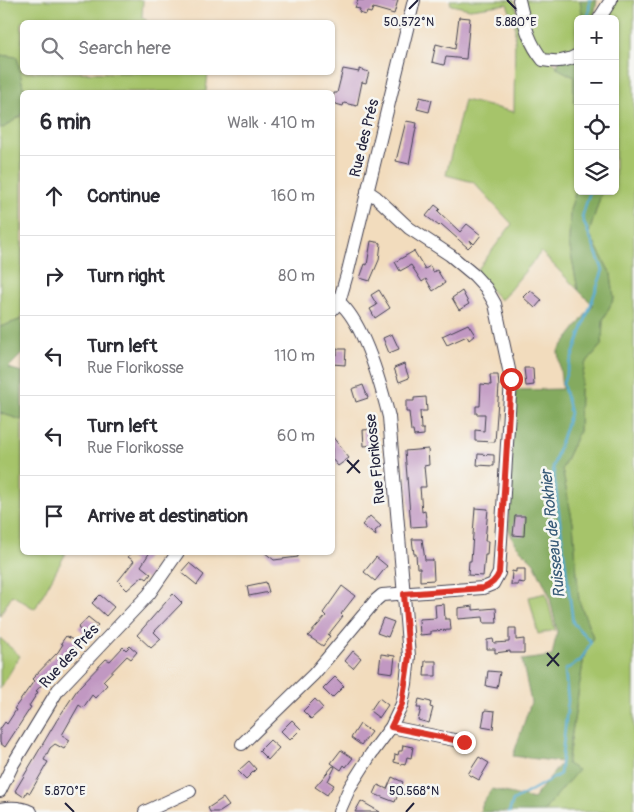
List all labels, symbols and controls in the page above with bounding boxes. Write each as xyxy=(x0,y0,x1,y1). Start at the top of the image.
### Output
text: 50.572°N xyxy=(384,15,434,30)
text: 5.880°E xyxy=(496,15,536,30)
map controls xyxy=(574,15,619,195)
button: + xyxy=(574,15,619,60)
search box xyxy=(20,20,335,75)
icon: search xyxy=(38,34,66,62)
text: Search here xyxy=(78,36,171,60)
button: − xyxy=(574,60,619,105)
street label: Rue des Prés xyxy=(346,97,383,179)
button: locate xyxy=(574,105,619,150)
text: 6 min xyxy=(40,109,91,136)
text: Walk · 410 m xyxy=(227,113,315,133)
button: layers xyxy=(574,150,619,195)
icon: ahead xyxy=(40,182,68,210)
text: Continue xyxy=(87,184,160,208)
text: 160 m xyxy=(271,186,315,206)
icon: right xyxy=(40,262,68,290)
text: Turn right xyxy=(87,264,165,288)
text: 80 m xyxy=(278,266,315,286)
text: Turn left xyxy=(87,334,157,358)
icon: left xyxy=(40,342,68,370)
text: 110 m xyxy=(274,346,315,366)
text: Rue Florikosse xyxy=(87,358,184,378)
route start xyxy=(500,368,523,391)
street label: Rue Florikosse xyxy=(361,412,390,505)
text: Turn left xyxy=(87,414,157,438)
icon: left xyxy=(40,422,68,450)
text: 60 m xyxy=(277,426,315,446)
text: Rue Florikosse xyxy=(87,438,184,458)
water label: Ruisseau de Rokhier xyxy=(536,466,570,599)
icon: arrive xyxy=(40,502,68,530)
text: Arrive at destination xyxy=(87,504,248,528)
street label: Rue des Prés xyxy=(36,620,103,692)
route end xyxy=(453,731,476,754)
text: 5.870°E xyxy=(44,784,86,799)
text: 50.568°N xyxy=(389,784,439,799)

